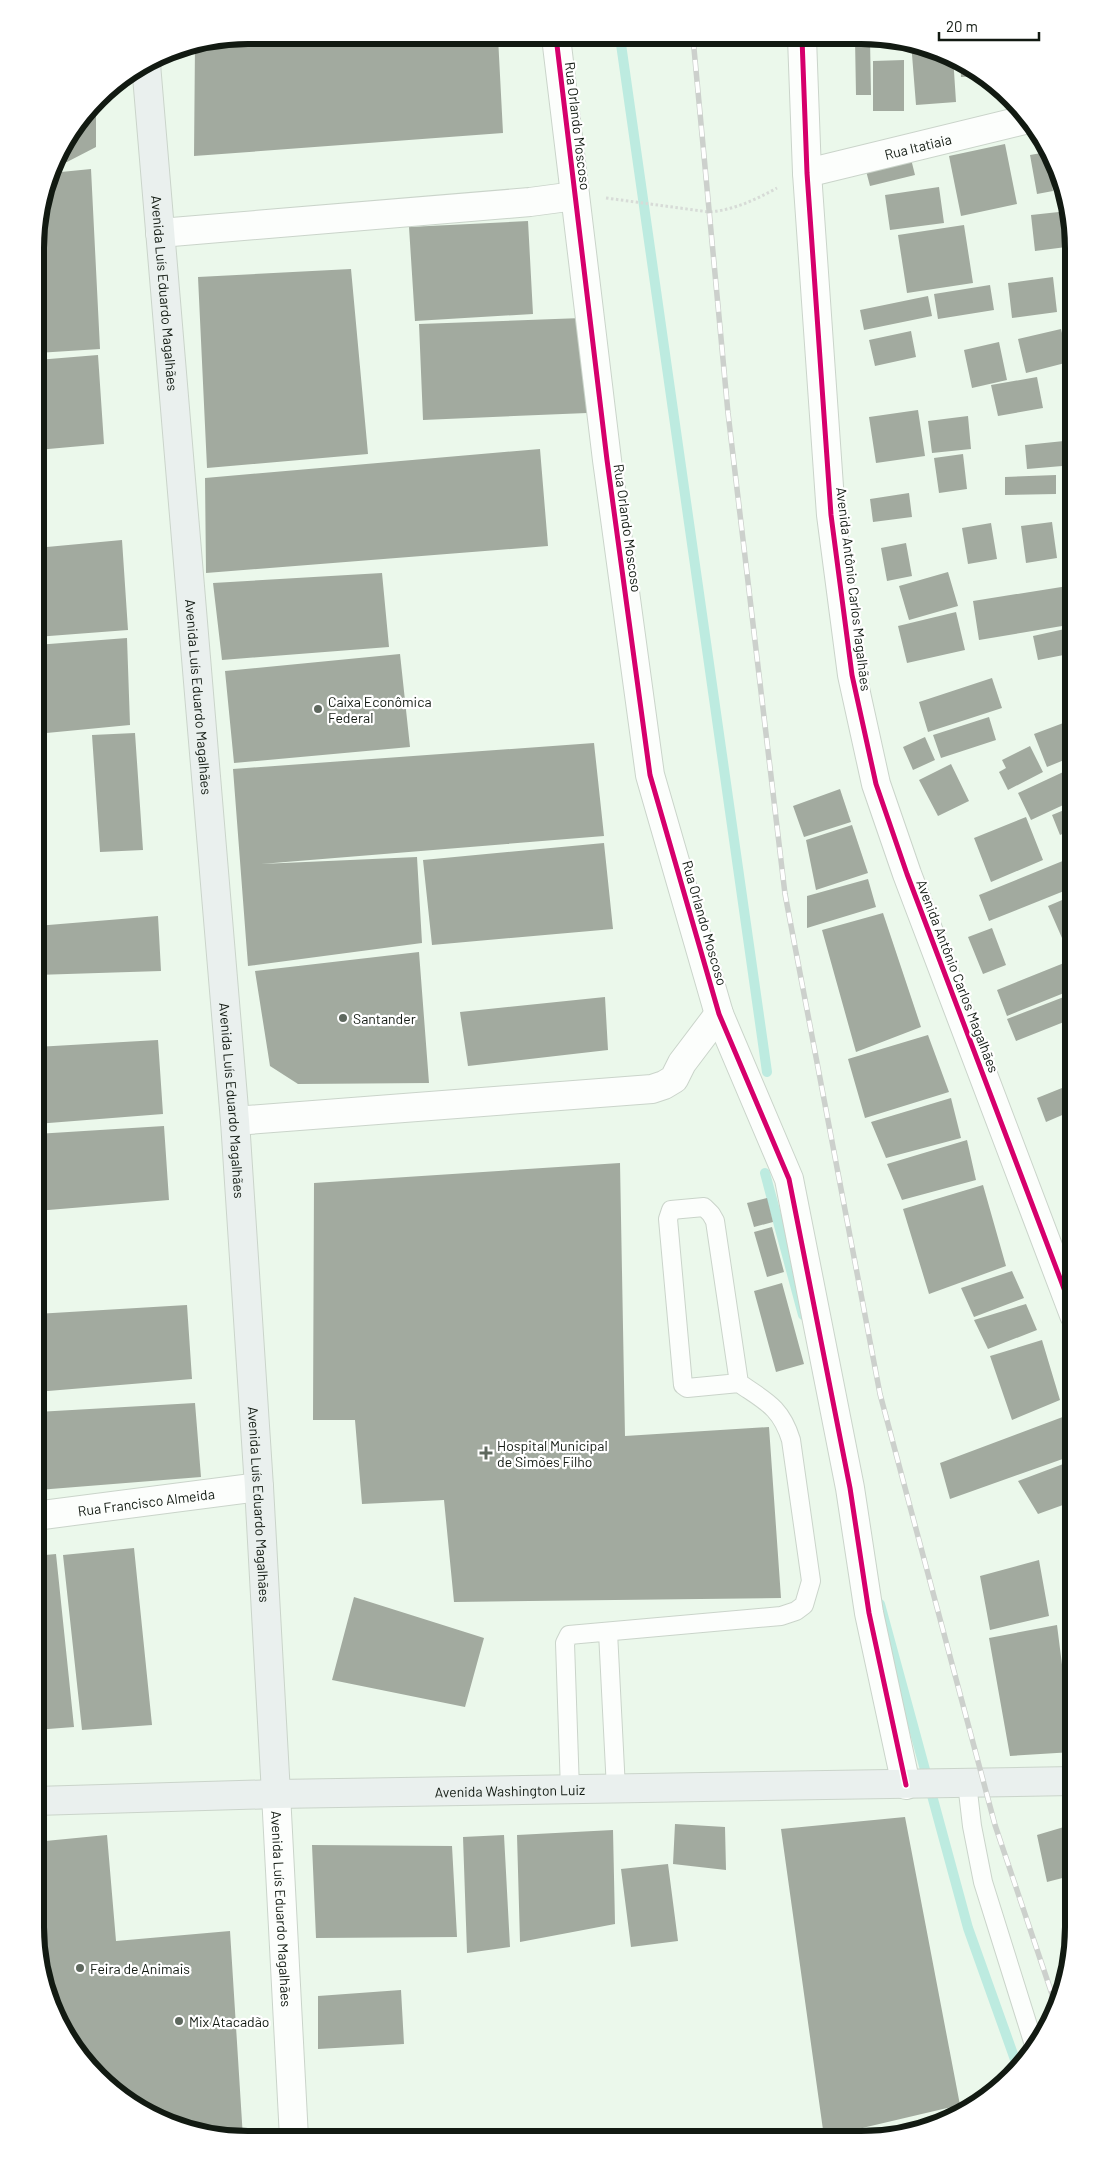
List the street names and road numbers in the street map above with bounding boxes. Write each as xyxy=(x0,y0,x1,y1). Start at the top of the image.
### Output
street label: Rua Orlando Moscoso xyxy=(562,61,594,191)
street label: Rua Itatiaia xyxy=(882,130,953,162)
street label: Avenida Luís Eduardo Magalhães xyxy=(149,195,182,392)
street label: Rua Orlando Moscoso xyxy=(611,463,645,593)
street label: Avenida Antônio Carlos Magalhães xyxy=(833,486,875,692)
street label: Avenida Luís Eduardo Magalhães xyxy=(183,598,216,796)
street label: Rua Orlando Moscoso xyxy=(679,858,731,988)
street label: Avenida Antônio Carlos Magalhães xyxy=(913,877,1003,1075)
street label: Avenida Luís Eduardo Magalhães xyxy=(217,1002,249,1199)
street label: Avenida Luís Eduardo Magalhães xyxy=(245,1406,274,1603)
street label: Rua Francisco Almeida xyxy=(77,1484,216,1519)
street label: Avenida Washington Luiz xyxy=(434,1780,585,1800)
street label: Avenida Luís Eduardo Magalhães xyxy=(268,1810,296,2008)

